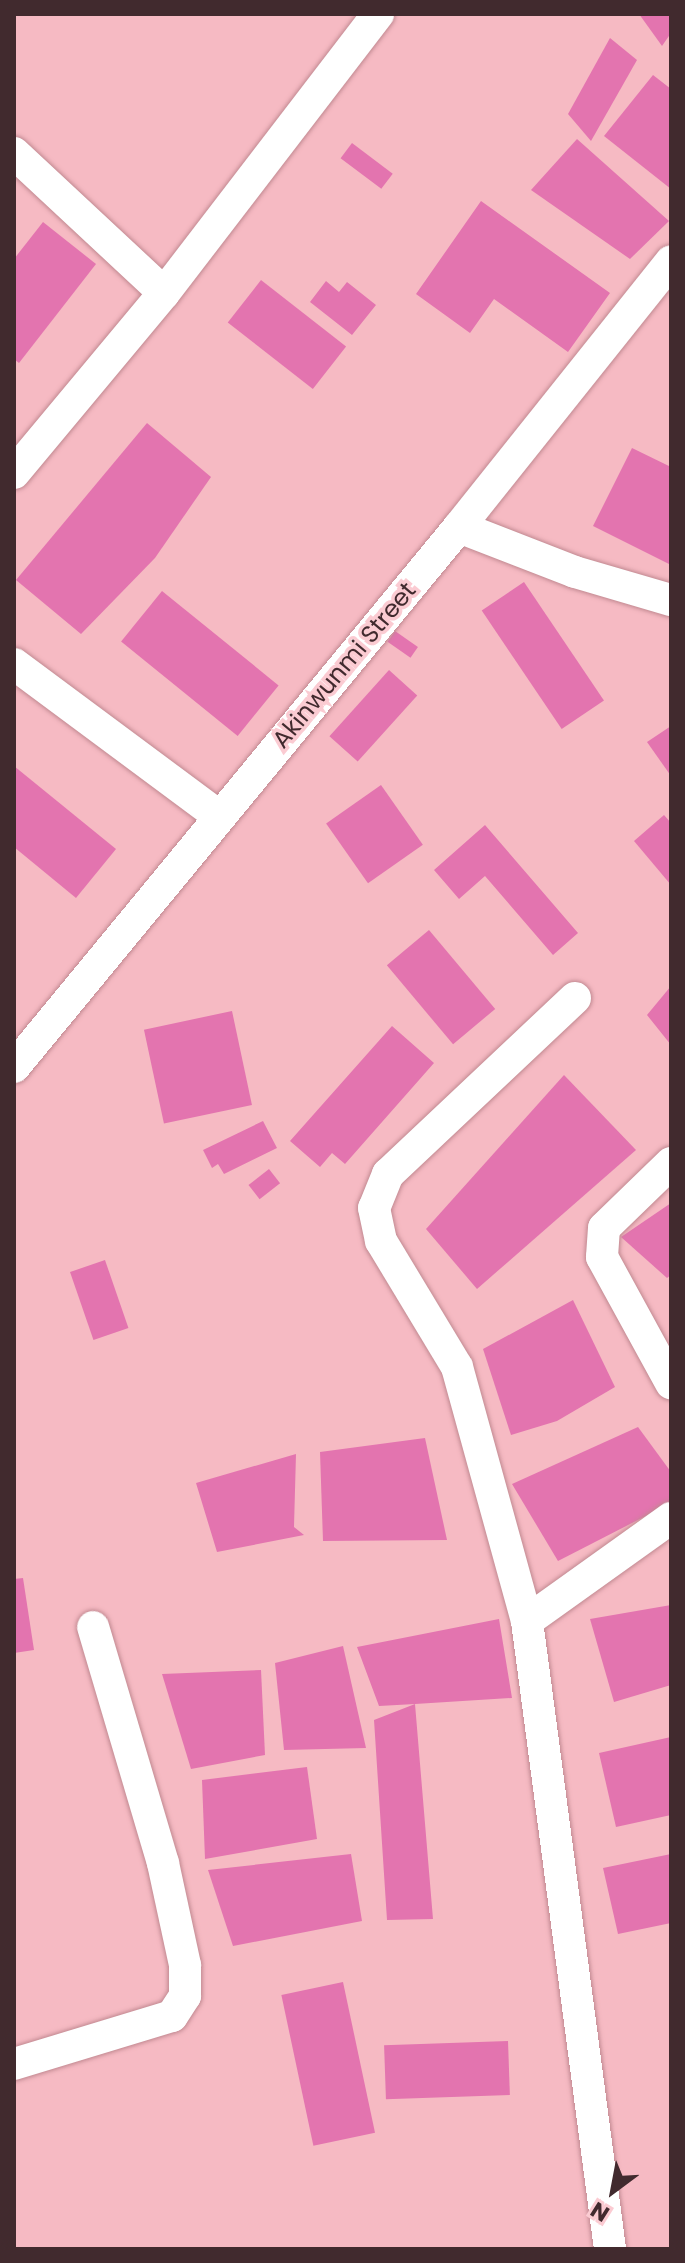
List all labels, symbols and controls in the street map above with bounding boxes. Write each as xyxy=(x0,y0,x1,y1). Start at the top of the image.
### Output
street label: Akinwunmi Street xyxy=(266,576,422,754)
north arrow xyxy=(573,2151,653,2231)
text: N xyxy=(585,2194,615,2229)

